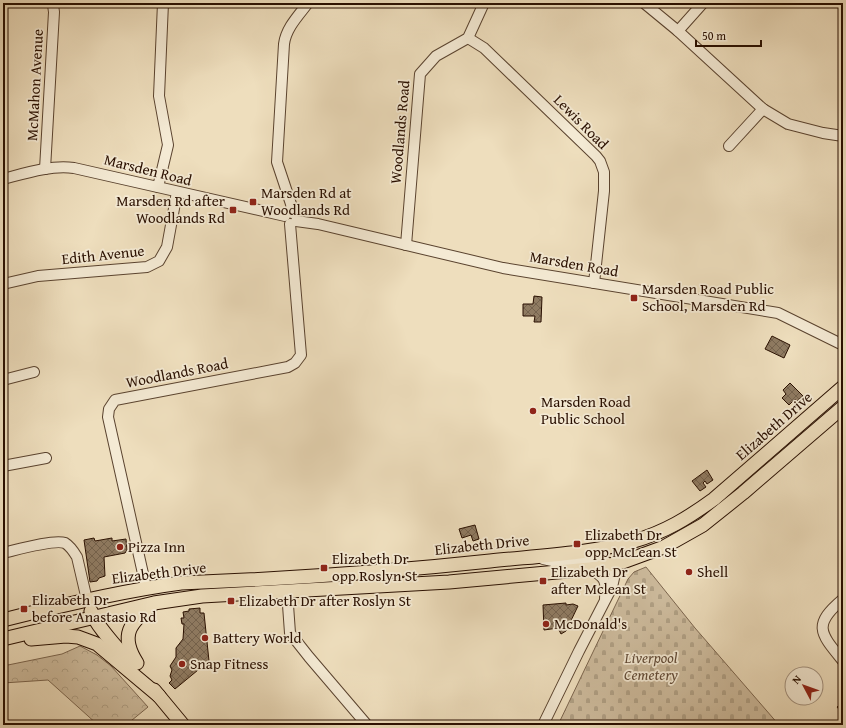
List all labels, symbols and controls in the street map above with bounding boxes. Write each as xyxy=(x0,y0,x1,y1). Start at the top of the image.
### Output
scale bar xyxy=(696,22,761,48)
text: 50 m xyxy=(702,27,726,44)
street label: McMahon Avenue xyxy=(21,28,48,142)
street label: Woodlands Road xyxy=(385,79,414,185)
street label: Lewis Road xyxy=(549,90,613,154)
street label: Marsden Road xyxy=(102,148,194,191)
place label: Marsden Rd at Woodlands Rd xyxy=(261,182,352,220)
place label: Marsden Rd after Woodlands Rd xyxy=(116,190,225,228)
marker: Marsden Rd at Woodlands Rd xyxy=(248,197,258,207)
marker: Marsden Rd after Woodlands Rd xyxy=(228,205,238,215)
street label: Edith Avenue xyxy=(61,240,145,269)
street label: Marsden Road xyxy=(528,245,620,282)
place label: Marsden Road Public School, Marsden Rd xyxy=(642,278,774,316)
marker: Marsden Road Public School, Marsden Rd xyxy=(629,293,639,303)
street label: Woodlands Road xyxy=(124,352,230,393)
street label: Elizabeth Drive xyxy=(731,386,816,465)
place label: Marsden Road Public School xyxy=(541,391,631,429)
marker: Marsden Road Public School xyxy=(528,406,538,416)
place label: Elizabeth Dr opp McLean St xyxy=(585,524,678,562)
street label: Elizabeth Drive xyxy=(434,529,530,560)
place label: Pizza Inn xyxy=(128,536,186,557)
marker: Elizabeth Dr opp McLean St xyxy=(572,539,582,549)
marker: Pizza Inn xyxy=(115,542,125,552)
place label: Elizabeth Dr opp Roslyn St xyxy=(332,548,418,586)
street label: Elizabeth Drive xyxy=(110,556,207,589)
place label: Elizabeth Dr after Mclean St xyxy=(551,561,647,599)
place label: Shell xyxy=(697,561,728,582)
marker: Elizabeth Dr opp Roslyn St xyxy=(319,563,329,573)
marker: Shell xyxy=(684,567,694,577)
marker: Elizabeth Dr after Mclean St xyxy=(538,576,548,586)
place label: Elizabeth Dr before Anastasio Rd xyxy=(32,589,156,627)
place label: Elizabeth Dr after Roslyn St xyxy=(239,590,412,611)
marker: Elizabeth Dr after Roslyn St xyxy=(226,596,236,606)
marker: Elizabeth Dr before Anastasio Rd xyxy=(19,604,29,614)
place label: McDonald's xyxy=(554,613,627,634)
marker: McDonald's xyxy=(541,619,551,629)
place label: Battery World xyxy=(213,627,301,648)
marker: Battery World xyxy=(200,633,210,643)
park label: Liverpool Cemetery xyxy=(624,647,678,685)
place label: Snap Fitness xyxy=(190,653,268,674)
marker: Snap Fitness xyxy=(177,659,187,669)
north arrow xyxy=(784,666,824,706)
text: N xyxy=(788,671,805,687)

